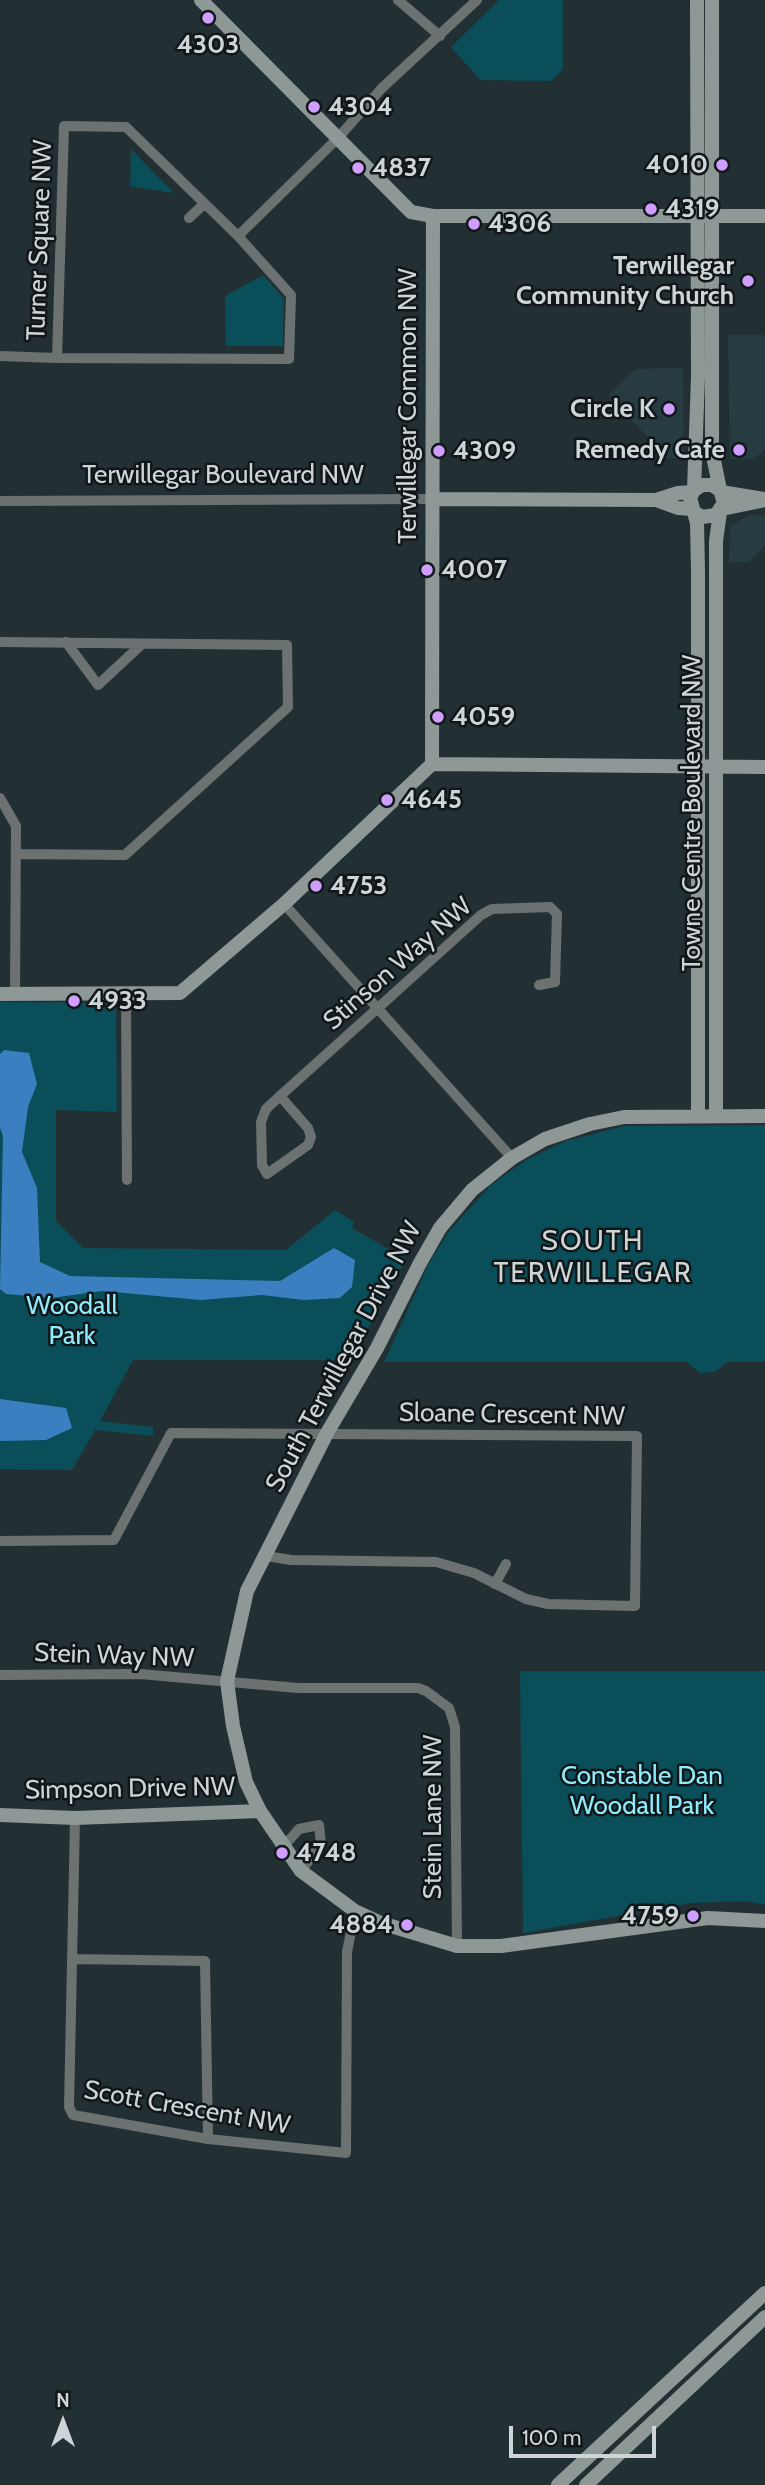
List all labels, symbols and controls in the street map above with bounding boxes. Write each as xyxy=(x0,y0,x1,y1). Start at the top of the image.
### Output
marker: 4303 xyxy=(200,10,216,26)
place label: 4303 xyxy=(177,29,239,61)
place label: 4304 xyxy=(328,91,393,123)
marker: 4304 xyxy=(306,99,322,115)
street label: Turner Square NW xyxy=(21,139,59,341)
place label: 4010 xyxy=(646,149,708,181)
place label: 4837 xyxy=(372,152,431,184)
marker: 4010 xyxy=(714,157,730,173)
marker: 4837 xyxy=(350,160,366,176)
place label: 4319 xyxy=(665,193,719,225)
marker: 4319 xyxy=(643,201,659,217)
place label: 4306 xyxy=(488,208,551,240)
marker: 4306 xyxy=(466,216,482,232)
place label: Terwillegar Community Church xyxy=(516,250,734,312)
street label: Terwillegar Common NW xyxy=(392,268,424,544)
marker: Terwillegar Community Church xyxy=(740,273,756,289)
place label: Circle K xyxy=(570,393,655,425)
marker: Circle K xyxy=(661,401,677,417)
place label: Remedy Cafe xyxy=(574,434,725,466)
place label: 4309 xyxy=(453,435,516,467)
marker: Remedy Cafe xyxy=(731,442,747,458)
marker: 4309 xyxy=(431,443,447,459)
street label: Terwillegar Boulevard NW xyxy=(82,459,364,491)
place label: 4007 xyxy=(441,554,507,586)
marker: 4007 xyxy=(419,562,435,578)
street label: Towne Centre Boulevard NW xyxy=(676,655,708,971)
place label: 4059 xyxy=(452,701,515,733)
marker: 4059 xyxy=(430,709,446,725)
place label: 4645 xyxy=(401,784,462,816)
marker: 4645 xyxy=(379,792,395,808)
place label: 4753 xyxy=(330,870,387,902)
marker: 4753 xyxy=(308,878,324,894)
street label: Stinson Way NW xyxy=(317,891,479,1037)
place label: 4933 xyxy=(88,985,147,1017)
marker: 4933 xyxy=(66,993,82,1009)
street label: South Terwillegar Drive NW xyxy=(259,1217,429,1497)
district label: SOUTH TERWILLEGAR xyxy=(495,1225,691,1291)
park label: Woodall Park xyxy=(26,1290,118,1352)
street label: Sloane Crescent NW xyxy=(399,1397,625,1433)
street label: Stein Way NW xyxy=(33,1638,195,1674)
street label: Stein Lane NW xyxy=(417,1735,449,1899)
park label: Constable Dan Woodall Park xyxy=(561,1760,723,1822)
street label: Simpson Drive NW xyxy=(25,1772,235,1806)
place label: 4748 xyxy=(296,1837,356,1869)
marker: 4748 xyxy=(274,1845,290,1861)
place label: 4759 xyxy=(621,1900,679,1932)
marker: 4759 xyxy=(685,1908,701,1924)
place label: 4884 xyxy=(329,1909,393,1941)
marker: 4884 xyxy=(399,1917,415,1933)
street label: Scott Crescent NW xyxy=(81,2075,293,2141)
north arrow xyxy=(28,2387,98,2457)
text: N xyxy=(56,2389,70,2412)
scale bar xyxy=(513,2412,660,2456)
text: 100 m xyxy=(522,2425,581,2450)

